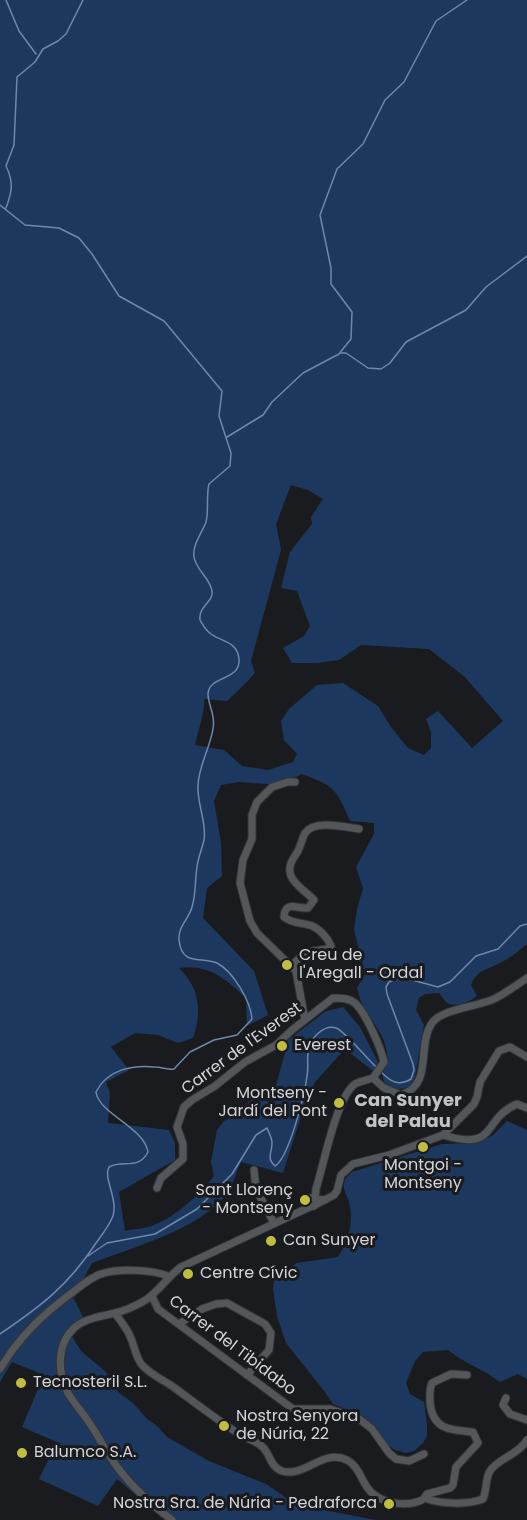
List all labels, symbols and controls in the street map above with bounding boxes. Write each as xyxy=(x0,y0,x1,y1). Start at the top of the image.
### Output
place label: Creu de l'Aregall - Ordal xyxy=(299,946,423,984)
marker: Creu de l'Aregall - Ordal xyxy=(280,958,294,972)
street label: Carrer de l'Everest xyxy=(178,999,306,1099)
place label: Everest xyxy=(294,1036,351,1056)
marker: Everest xyxy=(275,1039,289,1053)
place label: Montseny - Jardí del Pont xyxy=(218,1084,327,1122)
district label: Can Sunyer del Palau xyxy=(354,1090,462,1132)
marker: Montseny - Jardí del Pont xyxy=(332,1096,346,1110)
marker: Montgoi - Montseny xyxy=(416,1140,430,1154)
place label: Montgoi - Montseny xyxy=(384,1156,462,1194)
place label: Sant Llorenç - Montseny xyxy=(196,1181,293,1219)
marker: Sant Llorenç - Montseny xyxy=(298,1193,312,1207)
place label: Can Sunyer xyxy=(283,1231,375,1251)
marker: Can Sunyer xyxy=(264,1234,278,1248)
place label: Centre Cívic xyxy=(200,1264,297,1284)
marker: Centre Cívic xyxy=(181,1267,195,1281)
street label: Carrer del Tibidabo xyxy=(165,1292,299,1400)
place label: Tecnosteril S.L. xyxy=(33,1373,147,1393)
marker: Tecnosteril S.L. xyxy=(14,1376,28,1390)
place label: Nostra Senyora de Núria, 22 xyxy=(236,1407,358,1445)
marker: Nostra Senyora de Núria, 22 xyxy=(217,1419,231,1433)
place label: Balumco S.A. xyxy=(34,1443,136,1463)
marker: Balumco S.A. xyxy=(15,1446,29,1460)
place label: Nostra Sra. de Núria - Pedraforca xyxy=(113,1494,377,1514)
marker: Nostra Sra. de Núria - Pedraforca xyxy=(382,1497,396,1511)

